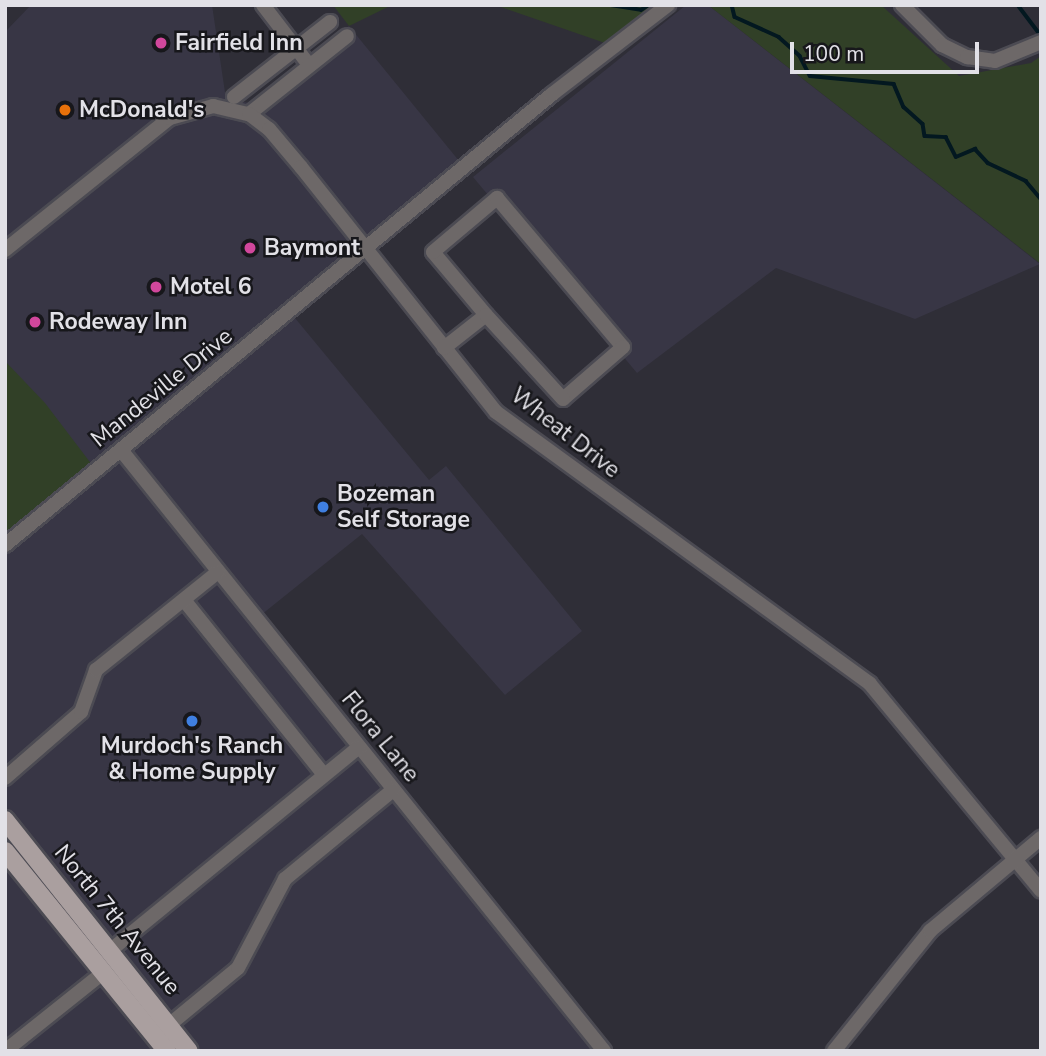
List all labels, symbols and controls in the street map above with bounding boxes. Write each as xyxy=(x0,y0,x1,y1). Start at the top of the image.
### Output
scale bar xyxy=(794,28,983,72)
place label: Fairfield Inn xyxy=(175,29,303,57)
marker: Fairfield Inn xyxy=(153,35,169,51)
text: 100 m xyxy=(803,40,864,68)
place label: McDonald's xyxy=(79,96,204,124)
marker: McDonald's xyxy=(57,102,73,118)
place label: Baymont xyxy=(264,234,360,262)
marker: Baymont xyxy=(242,240,258,256)
place label: Motel 6 xyxy=(170,273,252,301)
marker: Motel 6 xyxy=(148,279,164,295)
place label: Rodeway Inn xyxy=(49,308,187,336)
marker: Rodeway Inn xyxy=(27,314,43,330)
street label: Mandeville Drive xyxy=(86,323,238,453)
street label: Wheat Drive xyxy=(505,382,625,484)
place label: Bozeman Self Storage xyxy=(337,480,470,534)
marker: Bozeman Self Storage xyxy=(315,499,331,515)
street label: Flora Lane xyxy=(335,686,425,788)
marker: Murdoch's Ranch & Home Supply xyxy=(184,713,200,729)
place label: Murdoch's Ranch & Home Supply xyxy=(101,732,283,786)
street label: North 7th Avenue xyxy=(48,840,186,1000)

